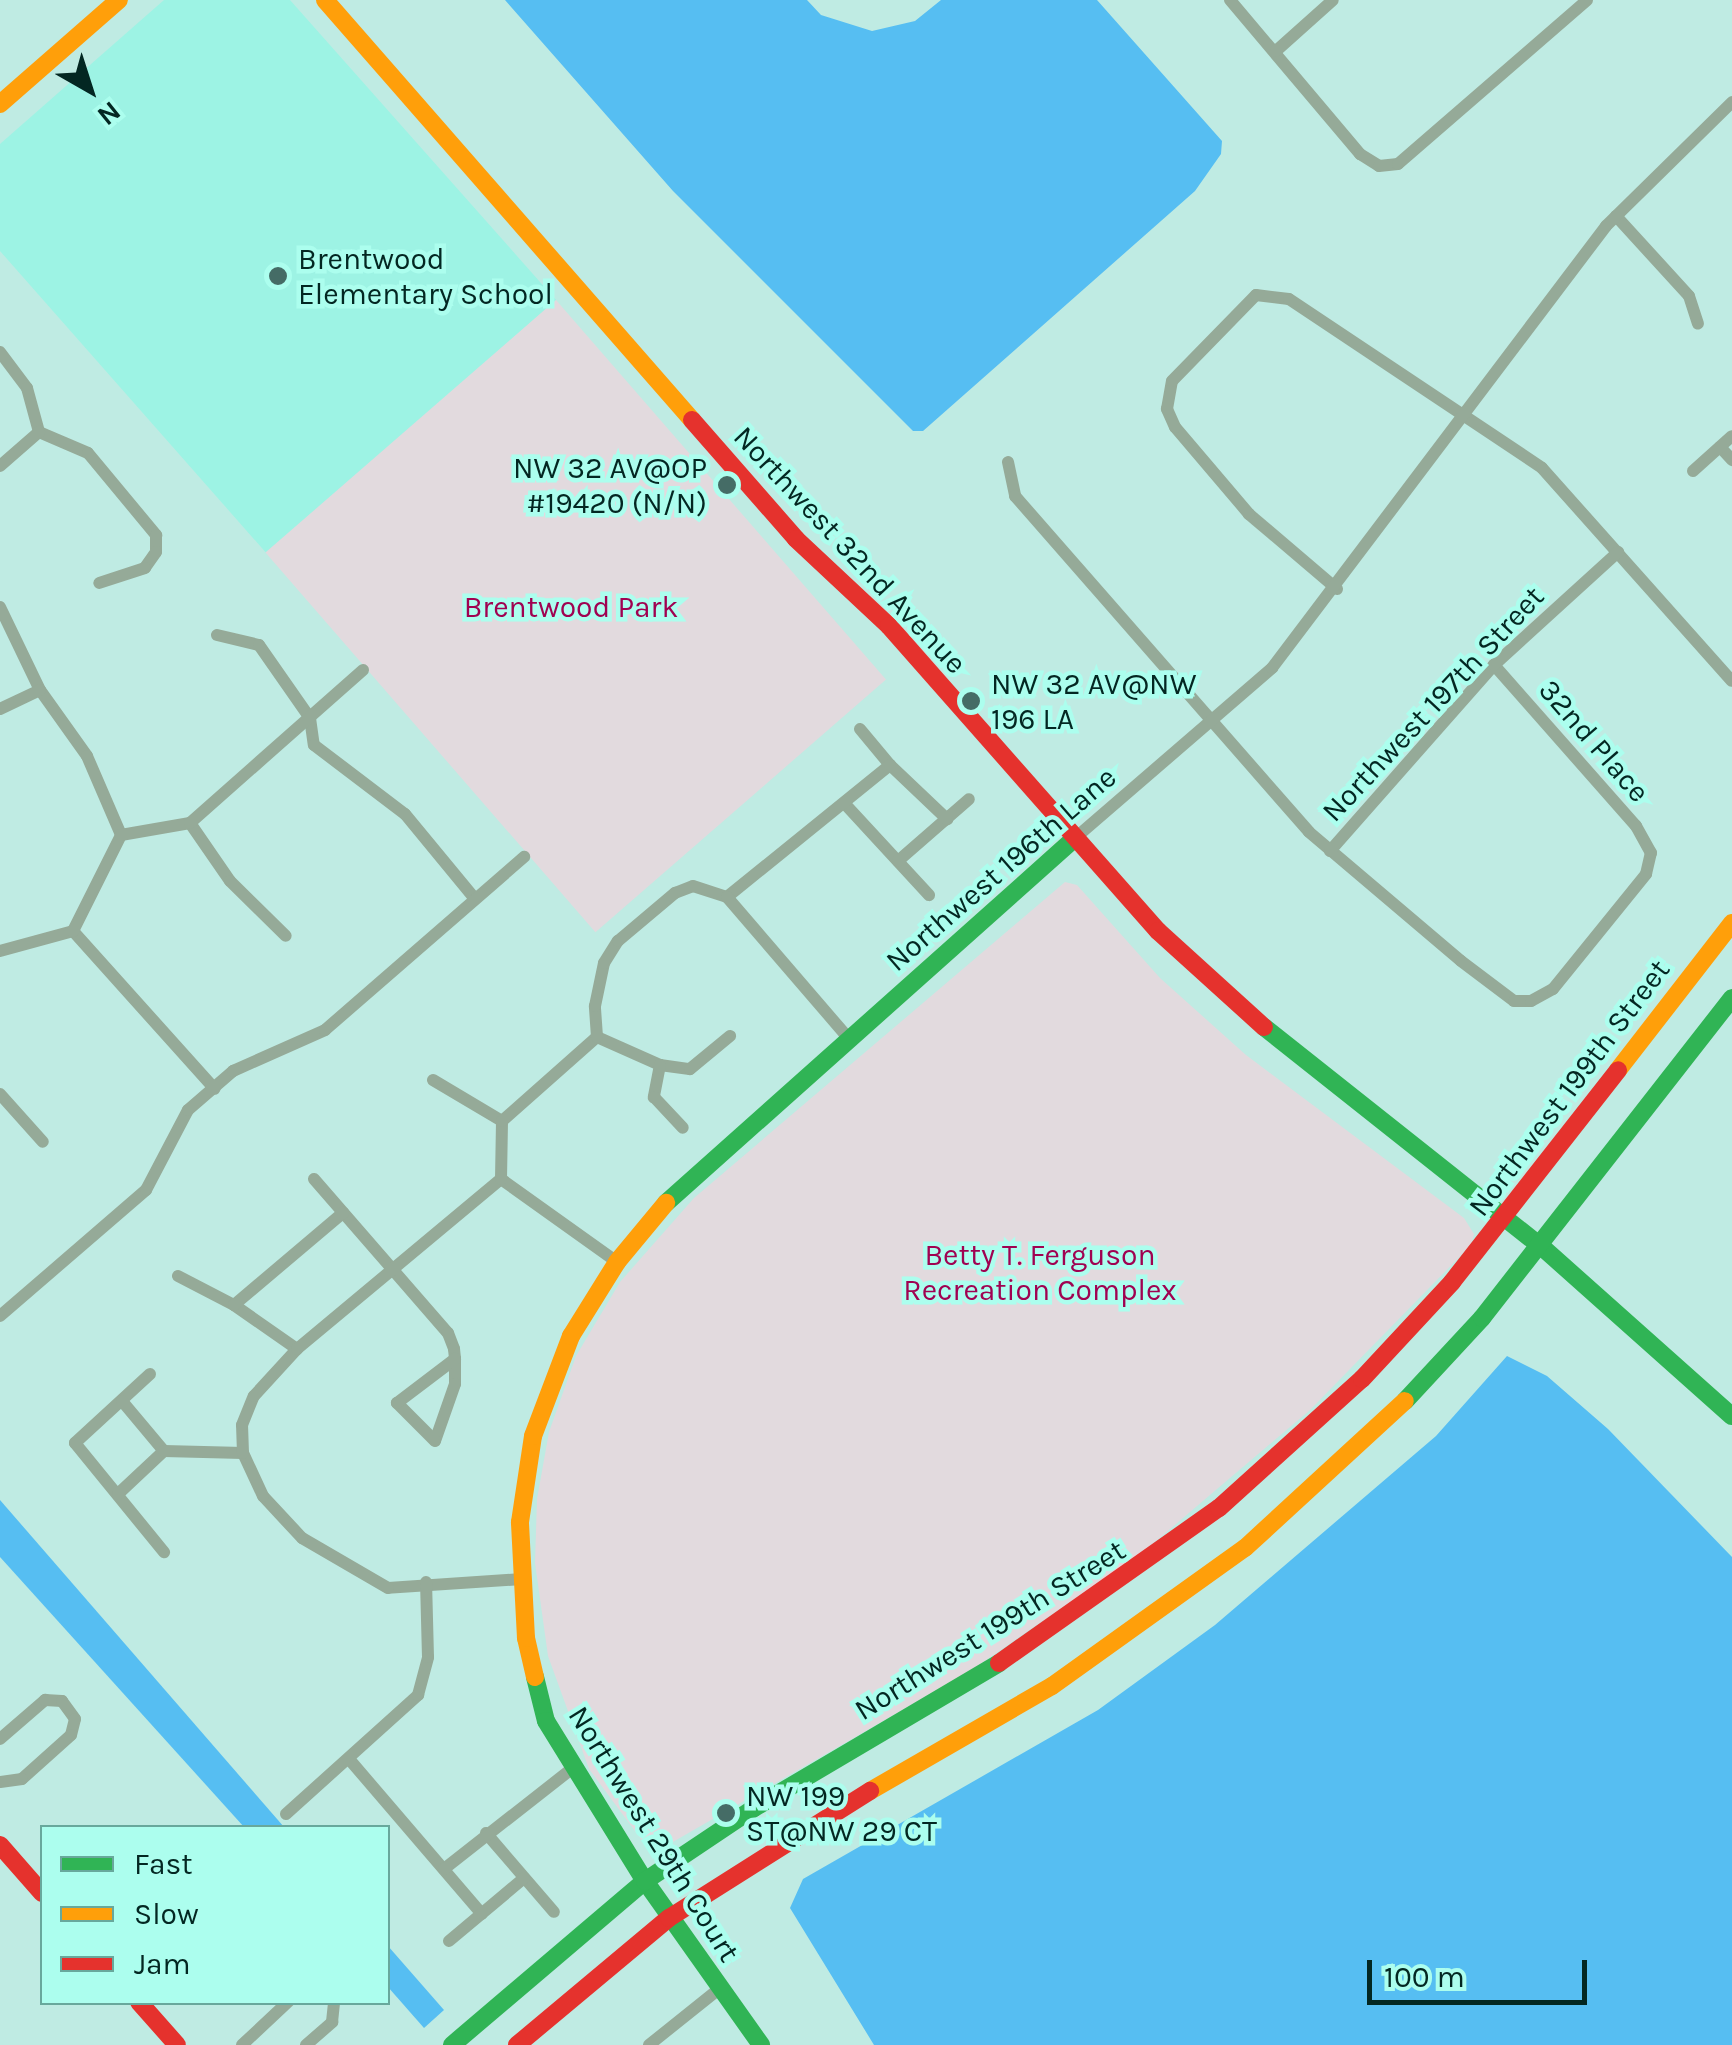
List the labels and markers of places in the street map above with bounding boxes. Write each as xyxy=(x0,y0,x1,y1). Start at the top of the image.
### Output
place label: Brentwood Elementary School xyxy=(298,241,553,312)
marker: Brentwood Elementary School xyxy=(267,265,289,287)
place label: NW 32 AV@OP #19420 (N/N) xyxy=(513,450,707,520)
marker: NW 32 AV@OP #19420 (N/N) xyxy=(716,474,738,496)
place label: NW 32 AV@NW 196 LA xyxy=(991,666,1196,736)
marker: NW 32 AV@NW 196 LA xyxy=(960,690,982,712)
place label: NW 199 ST@NW 29 CT xyxy=(746,1778,937,1848)
marker: NW 199 ST@NW 29 CT xyxy=(715,1802,737,1824)

